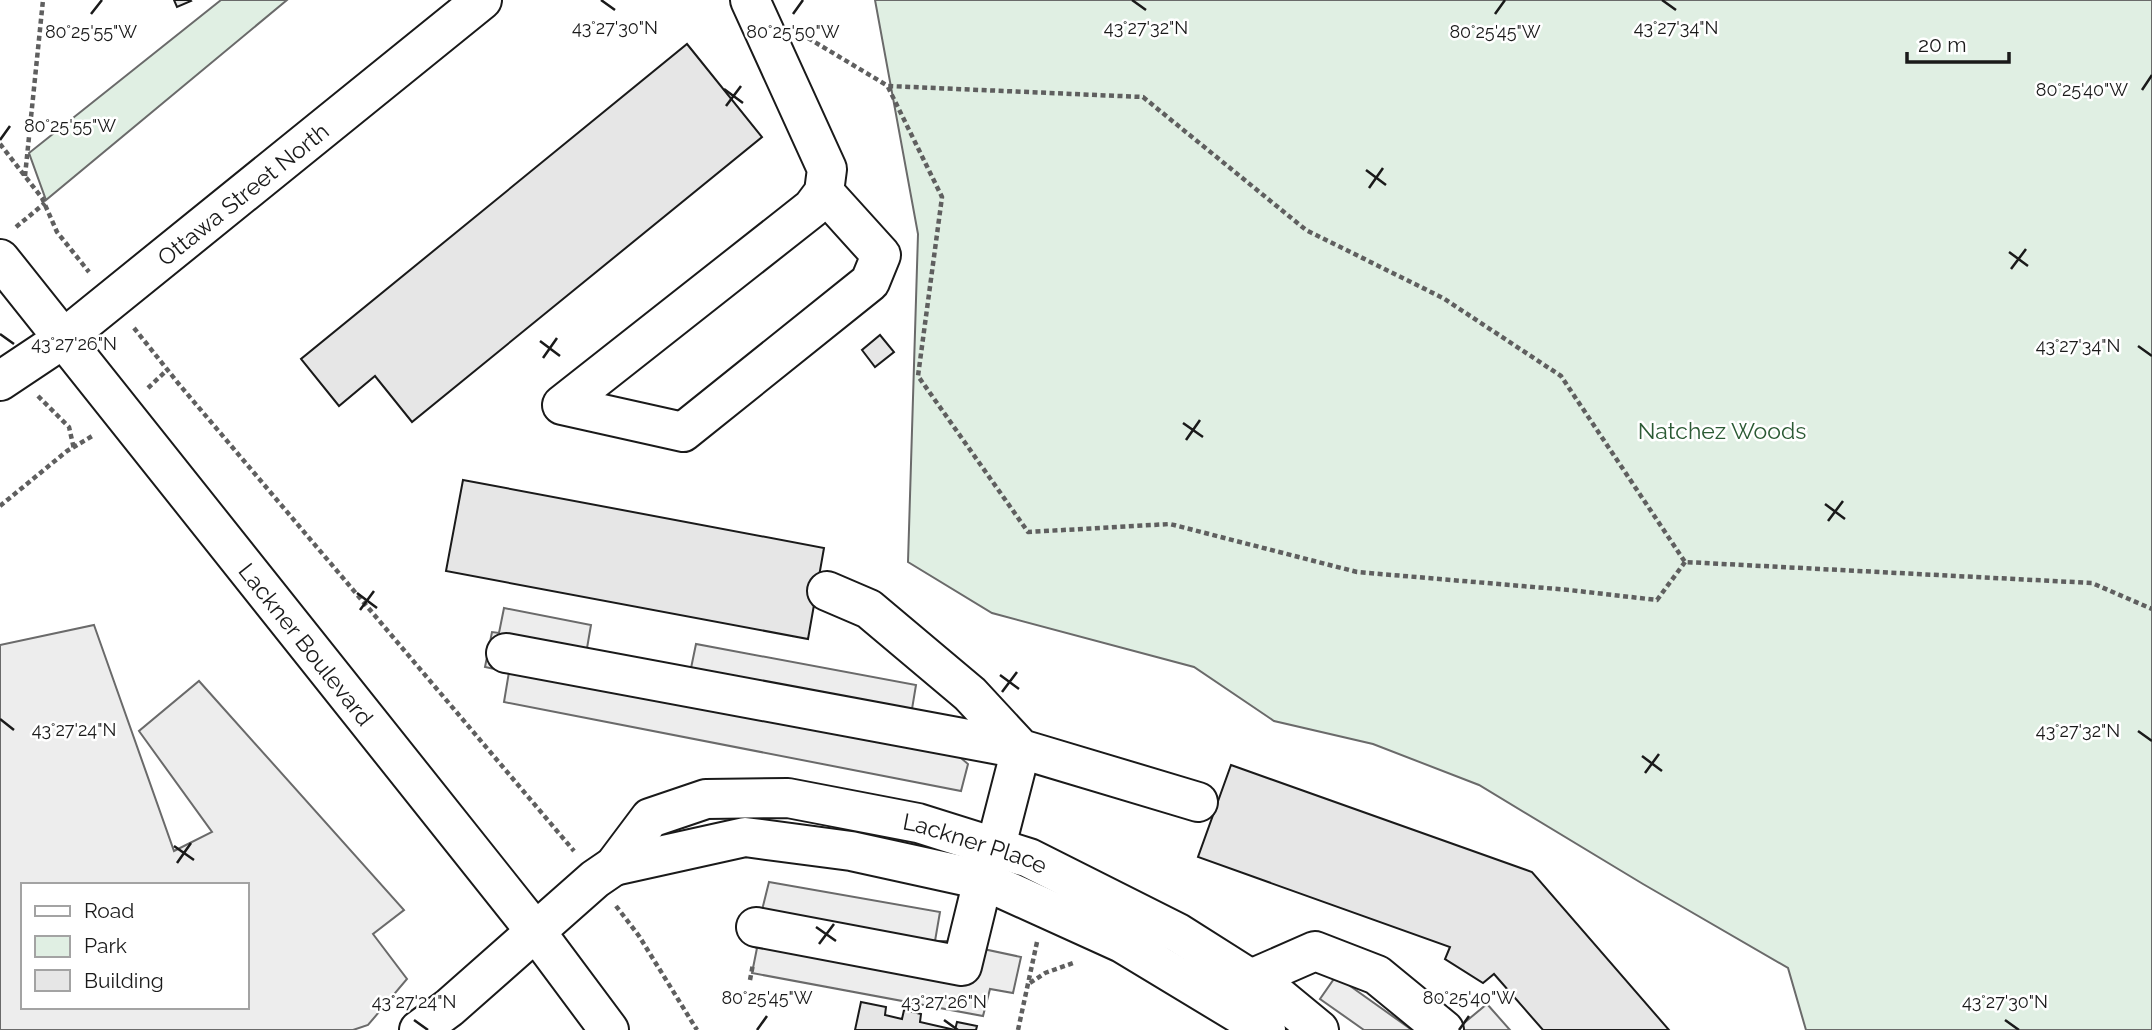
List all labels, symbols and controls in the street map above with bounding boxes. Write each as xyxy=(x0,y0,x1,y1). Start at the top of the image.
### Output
text: 43°27'30"N xyxy=(572,17,658,38)
text: 43°27'32"N xyxy=(1104,17,1188,38)
text: 43°27'34"N xyxy=(1634,17,1718,38)
text: 80°25'55"W xyxy=(45,21,137,42)
text: 80°25'50"W xyxy=(746,21,840,42)
text: 80°25'45"W xyxy=(1449,21,1541,42)
scale bar xyxy=(1907,21,2008,65)
text: 20 m xyxy=(1918,32,1966,57)
text: 80°25'40"W xyxy=(2036,79,2128,100)
text: 80°25'55"W xyxy=(24,115,116,136)
street label: Ottawa Street North xyxy=(152,117,333,271)
text: 43°27'26"N xyxy=(31,333,117,354)
text: 43°27'34"N xyxy=(2036,335,2120,356)
park label: Natchez Woods xyxy=(1638,417,1806,444)
street label: Lackner Boulevard xyxy=(234,557,379,730)
text: 43°27'24"N xyxy=(32,719,116,740)
text: 43°27'32"N xyxy=(2036,720,2120,741)
street label: Lackner Place xyxy=(901,807,1052,879)
legend xyxy=(21,883,248,1009)
text: Road xyxy=(84,898,134,923)
text: Park xyxy=(84,933,127,958)
text: Building xyxy=(84,968,164,993)
text: 80°25'45"W xyxy=(721,987,813,1008)
text: 80°25'40"W xyxy=(1423,987,1515,1008)
text: 43°27'24"N xyxy=(372,991,456,1012)
text: 43°27'26"N xyxy=(901,991,987,1012)
text: 43°27'30"N xyxy=(1962,991,2048,1012)

